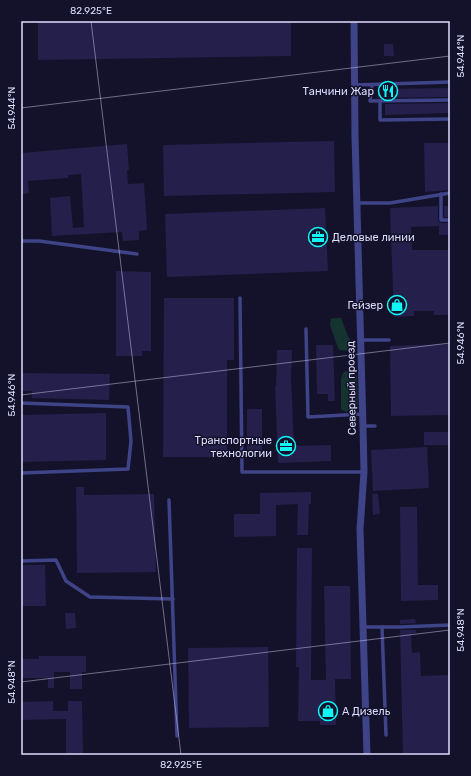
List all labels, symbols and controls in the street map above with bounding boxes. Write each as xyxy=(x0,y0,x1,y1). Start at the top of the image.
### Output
text: 82.925°E xyxy=(70,5,112,17)
text: 54.944°N xyxy=(455,34,467,78)
restaurant icon: Танчини Жар xyxy=(377,80,399,102)
place label: Танчини Жар xyxy=(302,85,374,98)
text: 54.944°N xyxy=(6,86,18,130)
office icon: Деловые линии xyxy=(307,226,329,248)
place label: Деловые линии xyxy=(332,231,415,244)
shop icon: Гейзер xyxy=(386,294,408,316)
place label: Гейзер xyxy=(347,299,383,312)
text: 54.946°N xyxy=(455,321,467,364)
street label: Северный проезд xyxy=(344,340,359,435)
text: 54.946°N xyxy=(6,373,18,416)
place label: Транспортные технологии xyxy=(195,434,272,460)
office icon: Транспортные технологии xyxy=(275,435,297,457)
text: 54.948°N xyxy=(455,608,467,652)
text: 54.948°N xyxy=(6,660,18,704)
shop icon: А Дизель xyxy=(317,700,339,722)
place label: А Дизель xyxy=(342,705,391,718)
text: 82.925°E xyxy=(160,759,202,771)

